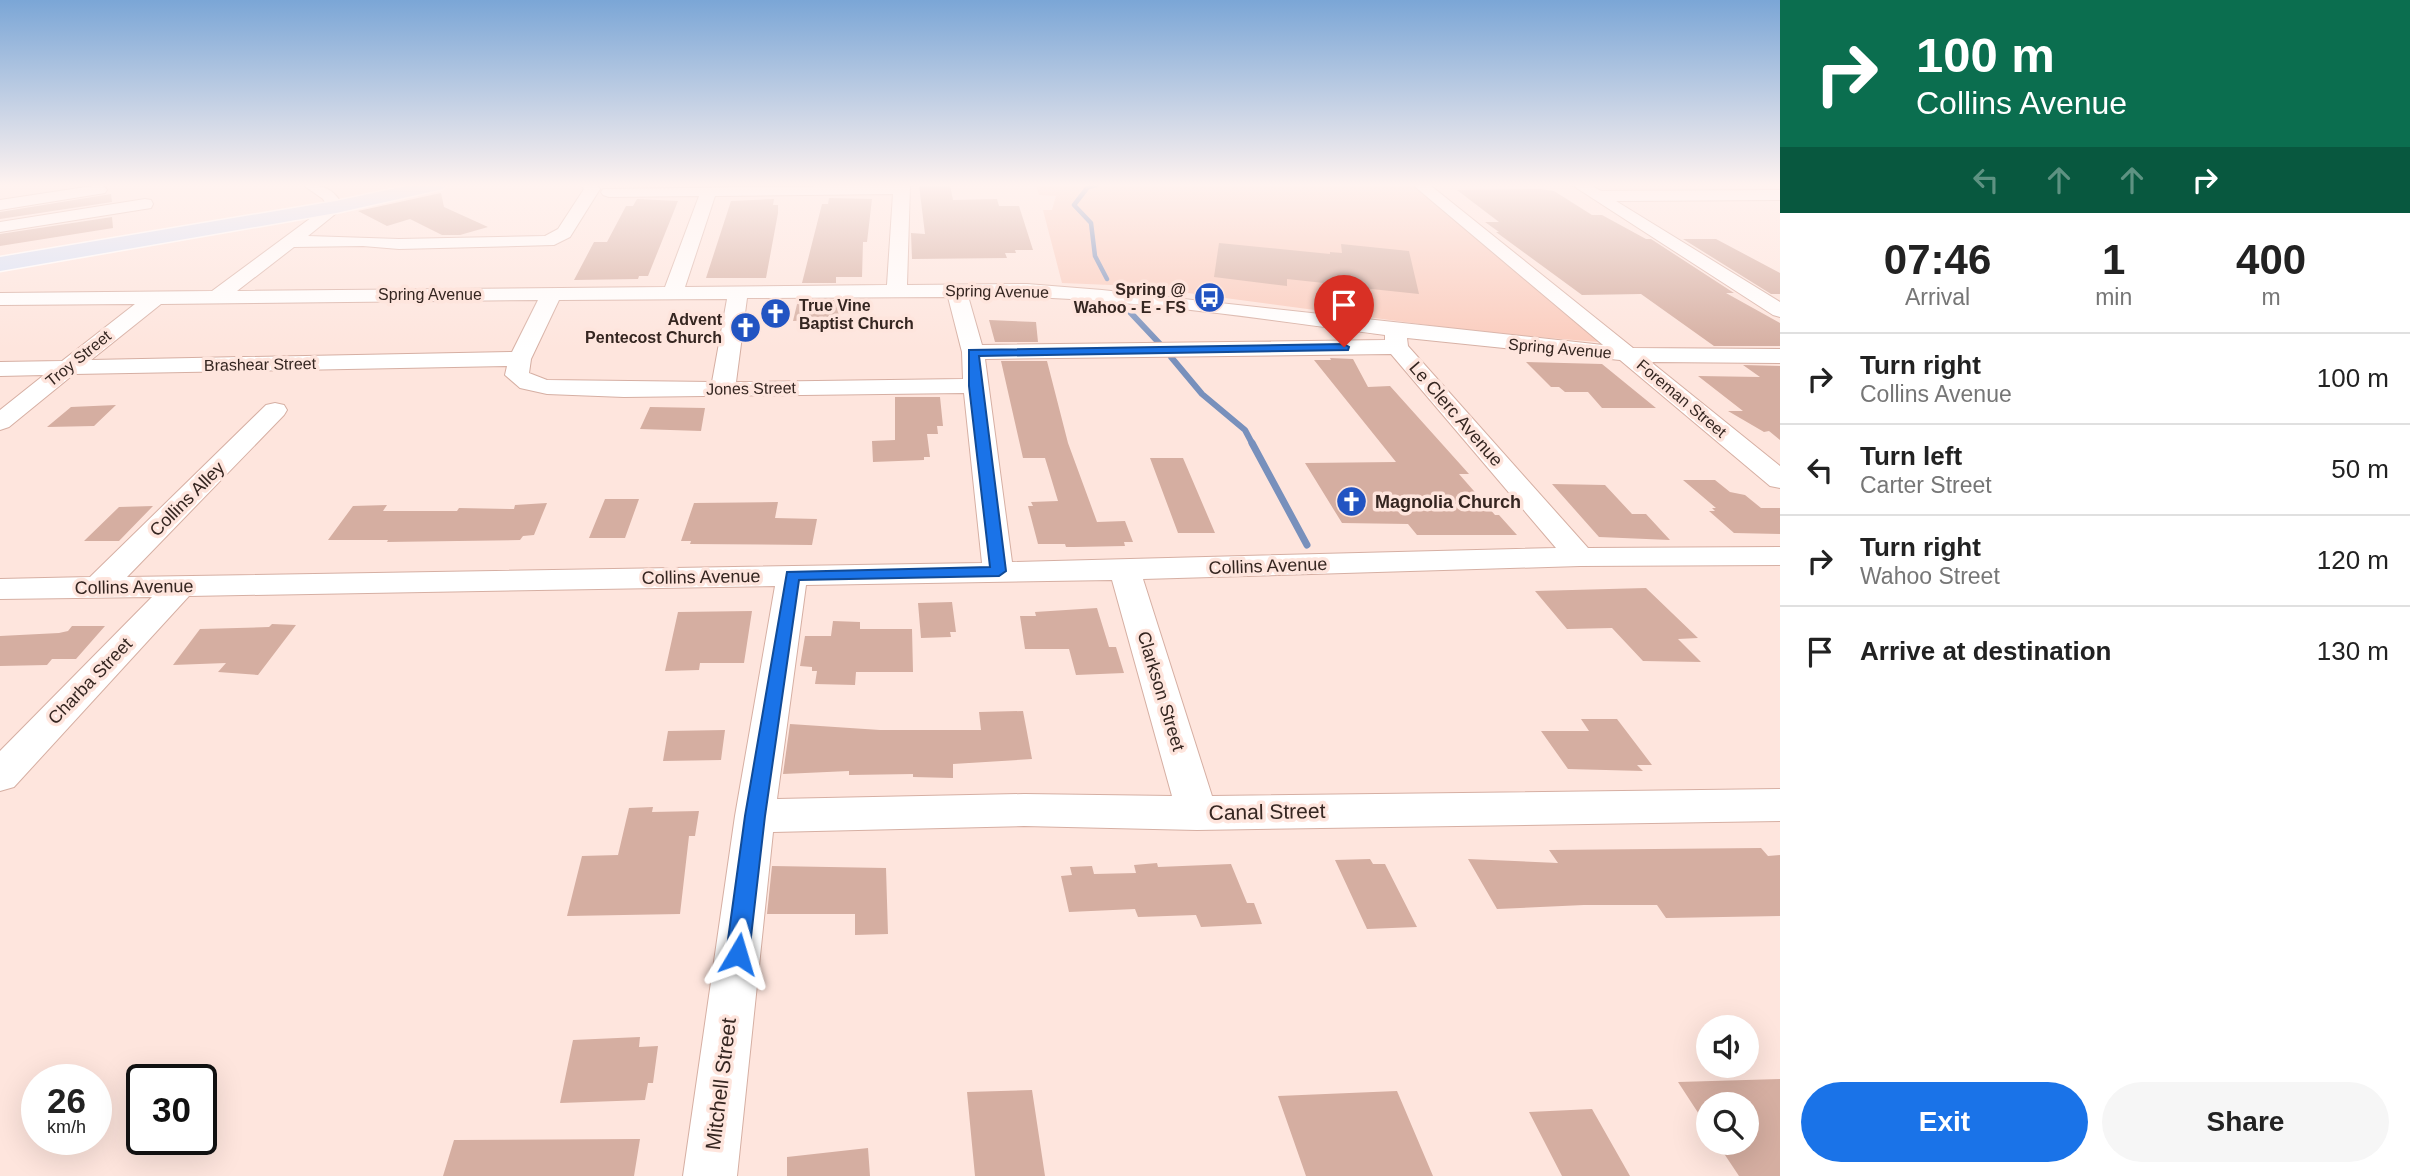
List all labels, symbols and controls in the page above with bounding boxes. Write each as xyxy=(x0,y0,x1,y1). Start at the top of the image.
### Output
icon: right xyxy=(1801,28,1892,119)
text: 100 m xyxy=(1916,28,2055,82)
text: Collins Avenue xyxy=(1916,85,2127,121)
icon: left xyxy=(1967,161,2005,199)
icon: ahead xyxy=(2040,161,2078,199)
icon: ahead xyxy=(2113,161,2151,199)
icon: right xyxy=(2186,161,2224,199)
text: 07:46 xyxy=(1884,236,1991,283)
text: 1 xyxy=(2102,236,2125,283)
text: 400 xyxy=(2236,236,2306,283)
pin xyxy=(1314,275,1374,347)
place label: Spring @ Wahoo - E - FS xyxy=(1074,281,1186,316)
bus stop icon: Spring @ Wahoo - E - FS xyxy=(1192,281,1226,315)
street label: Spring Avenue xyxy=(945,282,1049,301)
text: Arrival xyxy=(1905,284,1970,310)
text: min xyxy=(2095,284,2132,310)
text: m xyxy=(2262,284,2281,310)
street label: Spring Avenue xyxy=(378,286,482,303)
icon: arrive xyxy=(1325,286,1363,324)
church icon: True Vine Baptist Church xyxy=(759,297,793,331)
place label: True Vine Baptist Church xyxy=(799,297,914,332)
place label: Advent Pentecost Church xyxy=(585,311,723,346)
church icon: Advent Pentecost Church xyxy=(728,311,762,345)
street label: Troy Street xyxy=(42,327,115,390)
street label: Spring Avenue xyxy=(1508,336,1612,361)
text: Turn right xyxy=(1860,350,1981,380)
street label: Brashear Street xyxy=(204,355,317,374)
street label: Foreman Street xyxy=(1634,356,1730,441)
street label: Le Clerc Avenue xyxy=(1405,358,1507,470)
icon: right xyxy=(1801,360,1839,398)
text: 100 m xyxy=(2317,363,2389,393)
street label: Jones Street xyxy=(706,379,797,398)
text: Collins Avenue xyxy=(1860,381,2012,407)
text: Turn left xyxy=(1860,441,1962,471)
icon: left xyxy=(1801,451,1839,489)
text: 50 m xyxy=(2331,454,2389,484)
street label: Collins Alley xyxy=(146,458,228,540)
text: Carter Street xyxy=(1860,472,1992,498)
church icon: Magnolia Church xyxy=(1335,485,1369,519)
place label: Magnolia Church xyxy=(1375,492,1521,512)
text: Turn right xyxy=(1860,532,1981,562)
icon: right xyxy=(1801,542,1839,580)
text: 120 m xyxy=(2317,545,2389,575)
street label: Collins Avenue xyxy=(1208,554,1328,578)
text: Wahoo Street xyxy=(1860,563,2000,589)
street label: Collins Avenue xyxy=(641,566,761,588)
street label: Collins Avenue xyxy=(74,576,194,598)
street label: Clarkson Street xyxy=(1133,629,1189,753)
icon: arrive xyxy=(1801,633,1839,671)
street label: Charba Street xyxy=(44,634,136,728)
text: Arrive at destination xyxy=(1860,636,2111,666)
text: 130 m xyxy=(2317,636,2389,666)
street label: Canal Street xyxy=(1208,799,1326,824)
position arrow xyxy=(701,917,775,991)
map controls xyxy=(1696,1015,1759,1155)
button: sound xyxy=(1696,1015,1759,1078)
street label: Mitchell Street xyxy=(701,1016,740,1151)
speed limit sign: 30 xyxy=(126,1064,217,1155)
text: 26 xyxy=(47,1081,86,1120)
button: Exit xyxy=(1801,1082,2088,1162)
button: Share xyxy=(2102,1082,2389,1162)
button: search xyxy=(1696,1092,1759,1155)
text: km/h xyxy=(47,1117,86,1137)

